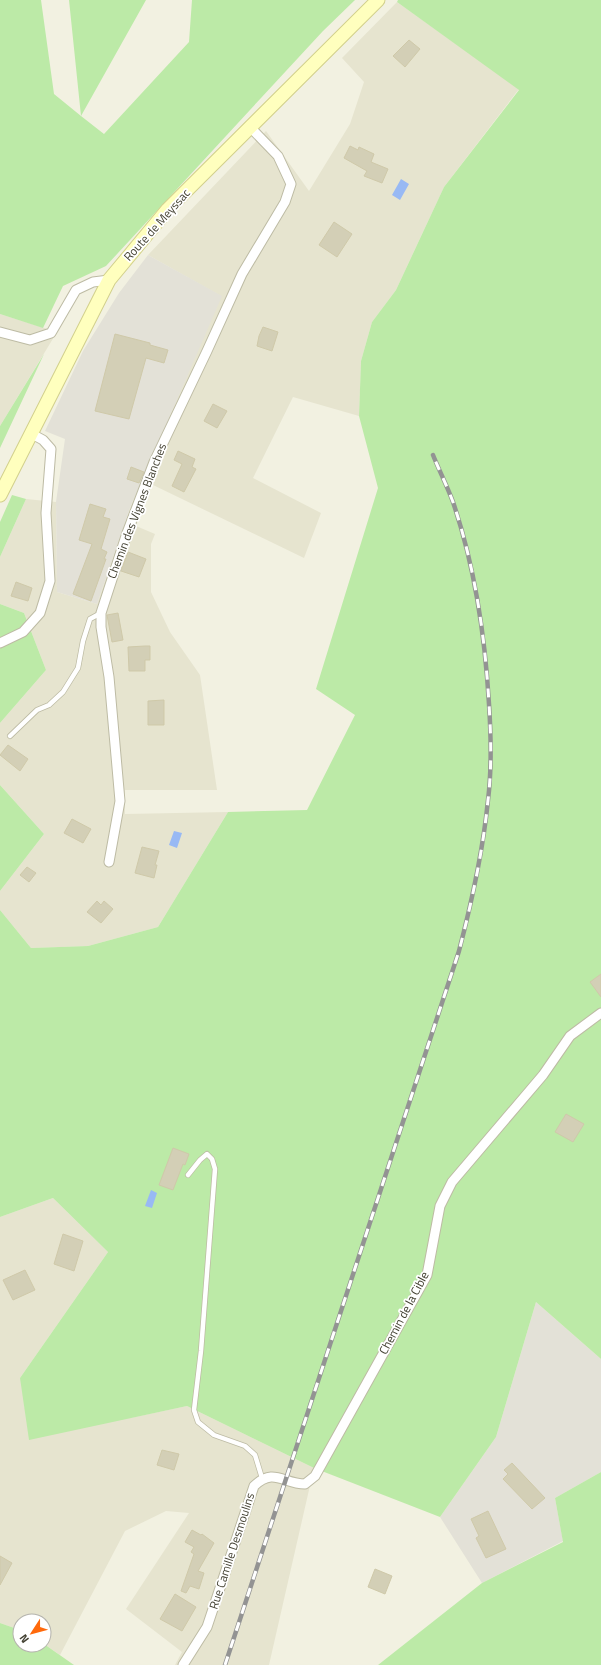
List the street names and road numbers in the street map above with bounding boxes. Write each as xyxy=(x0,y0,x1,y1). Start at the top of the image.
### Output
street label: Route de Meyssac xyxy=(119,184,194,265)
street label: Chemin des Vignes Blanches xyxy=(102,440,171,581)
street label: Chemin de la Cible xyxy=(374,1268,433,1358)
street label: Rue Camille Desmoulins xyxy=(204,1490,259,1612)

